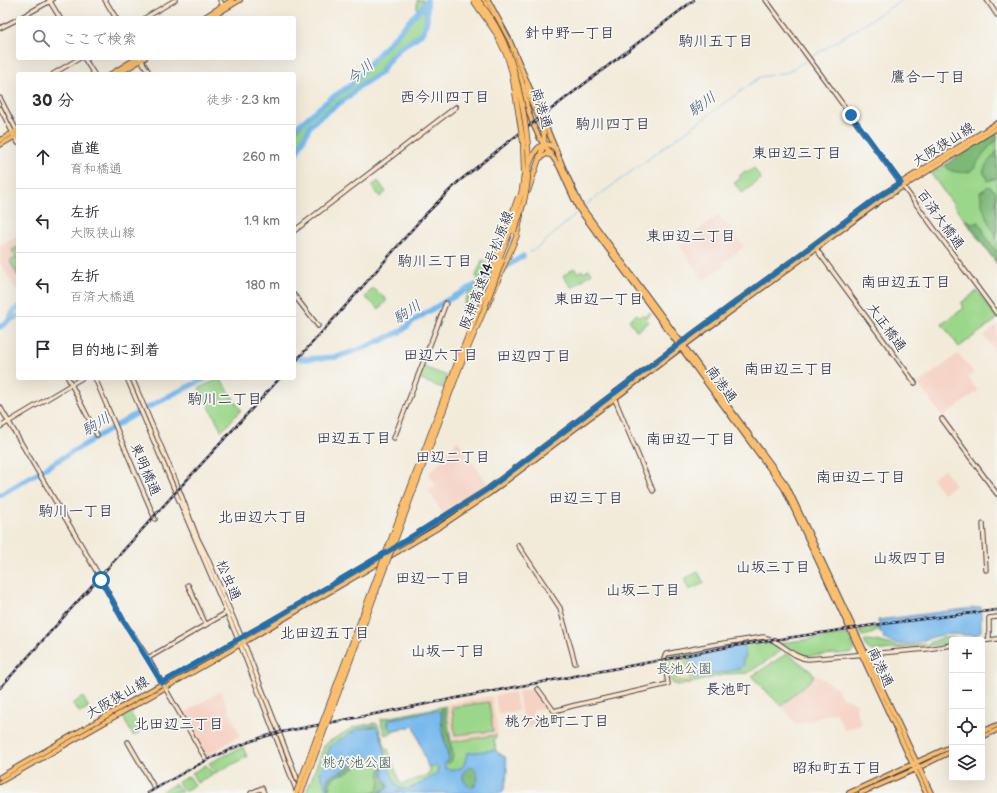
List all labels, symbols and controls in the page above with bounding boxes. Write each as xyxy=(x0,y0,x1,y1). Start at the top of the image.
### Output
search box xyxy=(16,16,296,60)
district label: 針中野一丁目 xyxy=(525,24,615,43)
icon: search xyxy=(30,27,52,49)
text: ここで検索 xyxy=(62,30,137,49)
district label: 駒川五丁目 xyxy=(678,32,754,51)
water label: 今川 xyxy=(343,56,378,89)
district label: 鷹合一丁目 xyxy=(890,68,966,87)
street label: 南港通 xyxy=(527,86,556,131)
district label: 西今川四丁目 xyxy=(400,88,490,107)
water label: 駒川 xyxy=(685,88,720,121)
text: 30 分 xyxy=(32,91,74,111)
text: 徒歩 · 2.3 km xyxy=(207,92,280,108)
route end xyxy=(842,106,860,124)
district label: 駒川四丁目 xyxy=(575,115,651,134)
street label: 大阪狭山線 xyxy=(909,119,977,170)
text: 直進 xyxy=(70,139,100,158)
district label: 東田辺三丁目 xyxy=(752,144,842,163)
icon: ahead xyxy=(32,146,54,168)
text: 260 m xyxy=(242,149,280,165)
text: 育和橋通 xyxy=(70,161,122,177)
street label: 百済大橋通 xyxy=(913,186,968,253)
text: 左折 xyxy=(70,203,100,222)
street label: 阪神高速14号松原線 xyxy=(456,208,517,332)
icon: left xyxy=(32,210,54,232)
text: 1.9 km xyxy=(244,213,280,229)
text: 大阪狭山線 xyxy=(70,225,135,241)
district label: 東田辺二丁目 xyxy=(646,227,736,246)
district label: 駒川三丁目 xyxy=(397,252,473,271)
text: 左折 xyxy=(70,267,100,286)
district label: 南田辺五丁目 xyxy=(861,273,951,292)
icon: left xyxy=(32,274,54,296)
text: 180 m xyxy=(245,277,280,293)
text: 百済大橋通 xyxy=(70,289,135,305)
district label: 東田辺一丁目 xyxy=(554,290,644,309)
water label: 駒川 xyxy=(390,296,425,329)
street label: 大正橋通 xyxy=(863,300,910,355)
icon: arrive xyxy=(32,338,54,360)
text: 目的地に到着 xyxy=(70,341,160,360)
district label: 田辺六丁目 xyxy=(403,346,479,365)
district label: 田辺四丁目 xyxy=(496,347,572,366)
district label: 南田辺三丁目 xyxy=(744,360,834,379)
street label: 南港通 xyxy=(702,362,741,406)
district label: 駒川二丁目 xyxy=(187,390,263,409)
water label: 駒川 xyxy=(79,409,114,440)
district label: 田辺五丁目 xyxy=(316,429,392,448)
district label: 南田辺一丁目 xyxy=(646,430,736,449)
street label: 東明橋通 xyxy=(127,440,164,498)
district label: 田辺二丁目 xyxy=(415,448,491,467)
district label: 南田辺二丁目 xyxy=(816,468,906,487)
district label: 田辺三丁目 xyxy=(548,489,624,508)
district label: 駒川一丁目 xyxy=(38,502,114,521)
district label: 北田辺六丁目 xyxy=(218,508,308,527)
district label: 山坂四丁目 xyxy=(872,549,948,568)
street label: 松虫通 xyxy=(213,558,245,603)
district label: 山坂三丁目 xyxy=(735,558,811,577)
district label: 田辺一丁目 xyxy=(395,569,471,588)
route start xyxy=(92,571,110,589)
district label: 山坂二丁目 xyxy=(605,581,681,600)
district label: 北田辺五丁目 xyxy=(280,624,370,643)
map controls xyxy=(949,637,985,781)
button: + xyxy=(949,637,985,673)
district label: 山坂一丁目 xyxy=(410,642,486,661)
street label: 南港通 xyxy=(864,645,897,690)
park label: 長池公園 xyxy=(656,660,712,677)
street label: 大阪狭山線 xyxy=(83,673,152,722)
button: − xyxy=(949,673,985,709)
district label: 長池町 xyxy=(705,680,751,699)
button: locate xyxy=(949,709,985,745)
district label: 桃ケ池町二丁目 xyxy=(504,712,610,731)
district label: 北田辺三丁目 xyxy=(134,715,224,734)
button: layers xyxy=(949,745,985,781)
park label: 桃が池公園 xyxy=(322,754,392,771)
district label: 昭和町五丁目 xyxy=(792,759,882,778)

